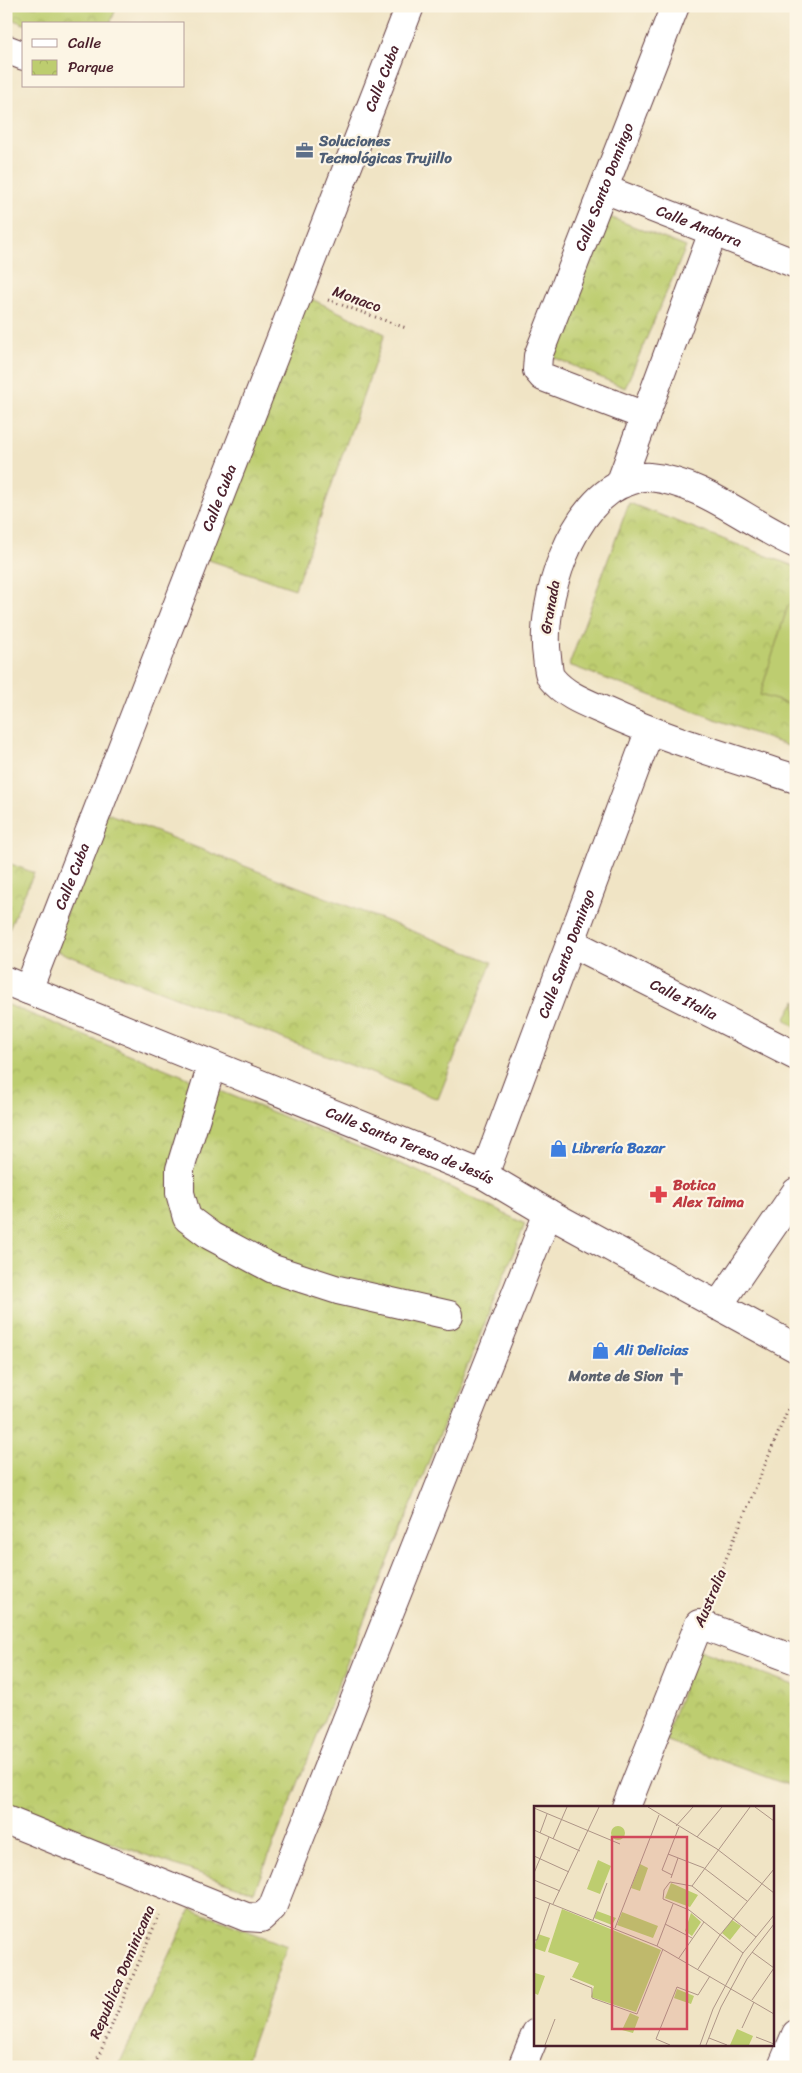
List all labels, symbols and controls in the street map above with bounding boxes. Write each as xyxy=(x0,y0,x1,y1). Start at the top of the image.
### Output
legend xyxy=(22,22,185,88)
text: Calle xyxy=(68,30,101,56)
street label: Calle Cuba xyxy=(357,40,407,116)
text: Parque xyxy=(68,54,113,80)
street label: Calle Santo Domingo xyxy=(567,119,641,255)
place label: Soluciones Tecnológicas Trujillo xyxy=(318,128,452,171)
office icon: Soluciones Tecnológicas Trujillo xyxy=(295,140,315,160)
street label: Calle Andorra xyxy=(652,198,746,255)
street label: Monaco xyxy=(329,278,386,320)
street label: Calle Cuba xyxy=(194,460,244,535)
street label: Granada xyxy=(533,578,568,636)
street label: Calle Cuba xyxy=(47,838,97,914)
street label: Calle Santo Domingo xyxy=(530,885,602,1022)
street label: Calle Italia xyxy=(645,971,722,1027)
street label: Calle Santa Teresa de Jesús xyxy=(322,1099,500,1192)
place label: Librería Bazar xyxy=(572,1135,667,1161)
shop icon: Librería Bazar xyxy=(548,1138,568,1158)
place label: Botica Alex Taima xyxy=(672,1172,745,1215)
pharmacy icon: Botica Alex Taima xyxy=(649,1184,669,1204)
place label: Ali Delicias xyxy=(614,1337,689,1363)
shop icon: Ali Delicias xyxy=(591,1340,611,1360)
place label: Monte de Sion xyxy=(568,1363,664,1389)
church icon: Monte de Sion xyxy=(667,1366,687,1386)
street label: Australia xyxy=(686,1564,734,1632)
inset map xyxy=(534,1806,774,2046)
street label: Republica Dominicana xyxy=(82,1901,162,2043)

